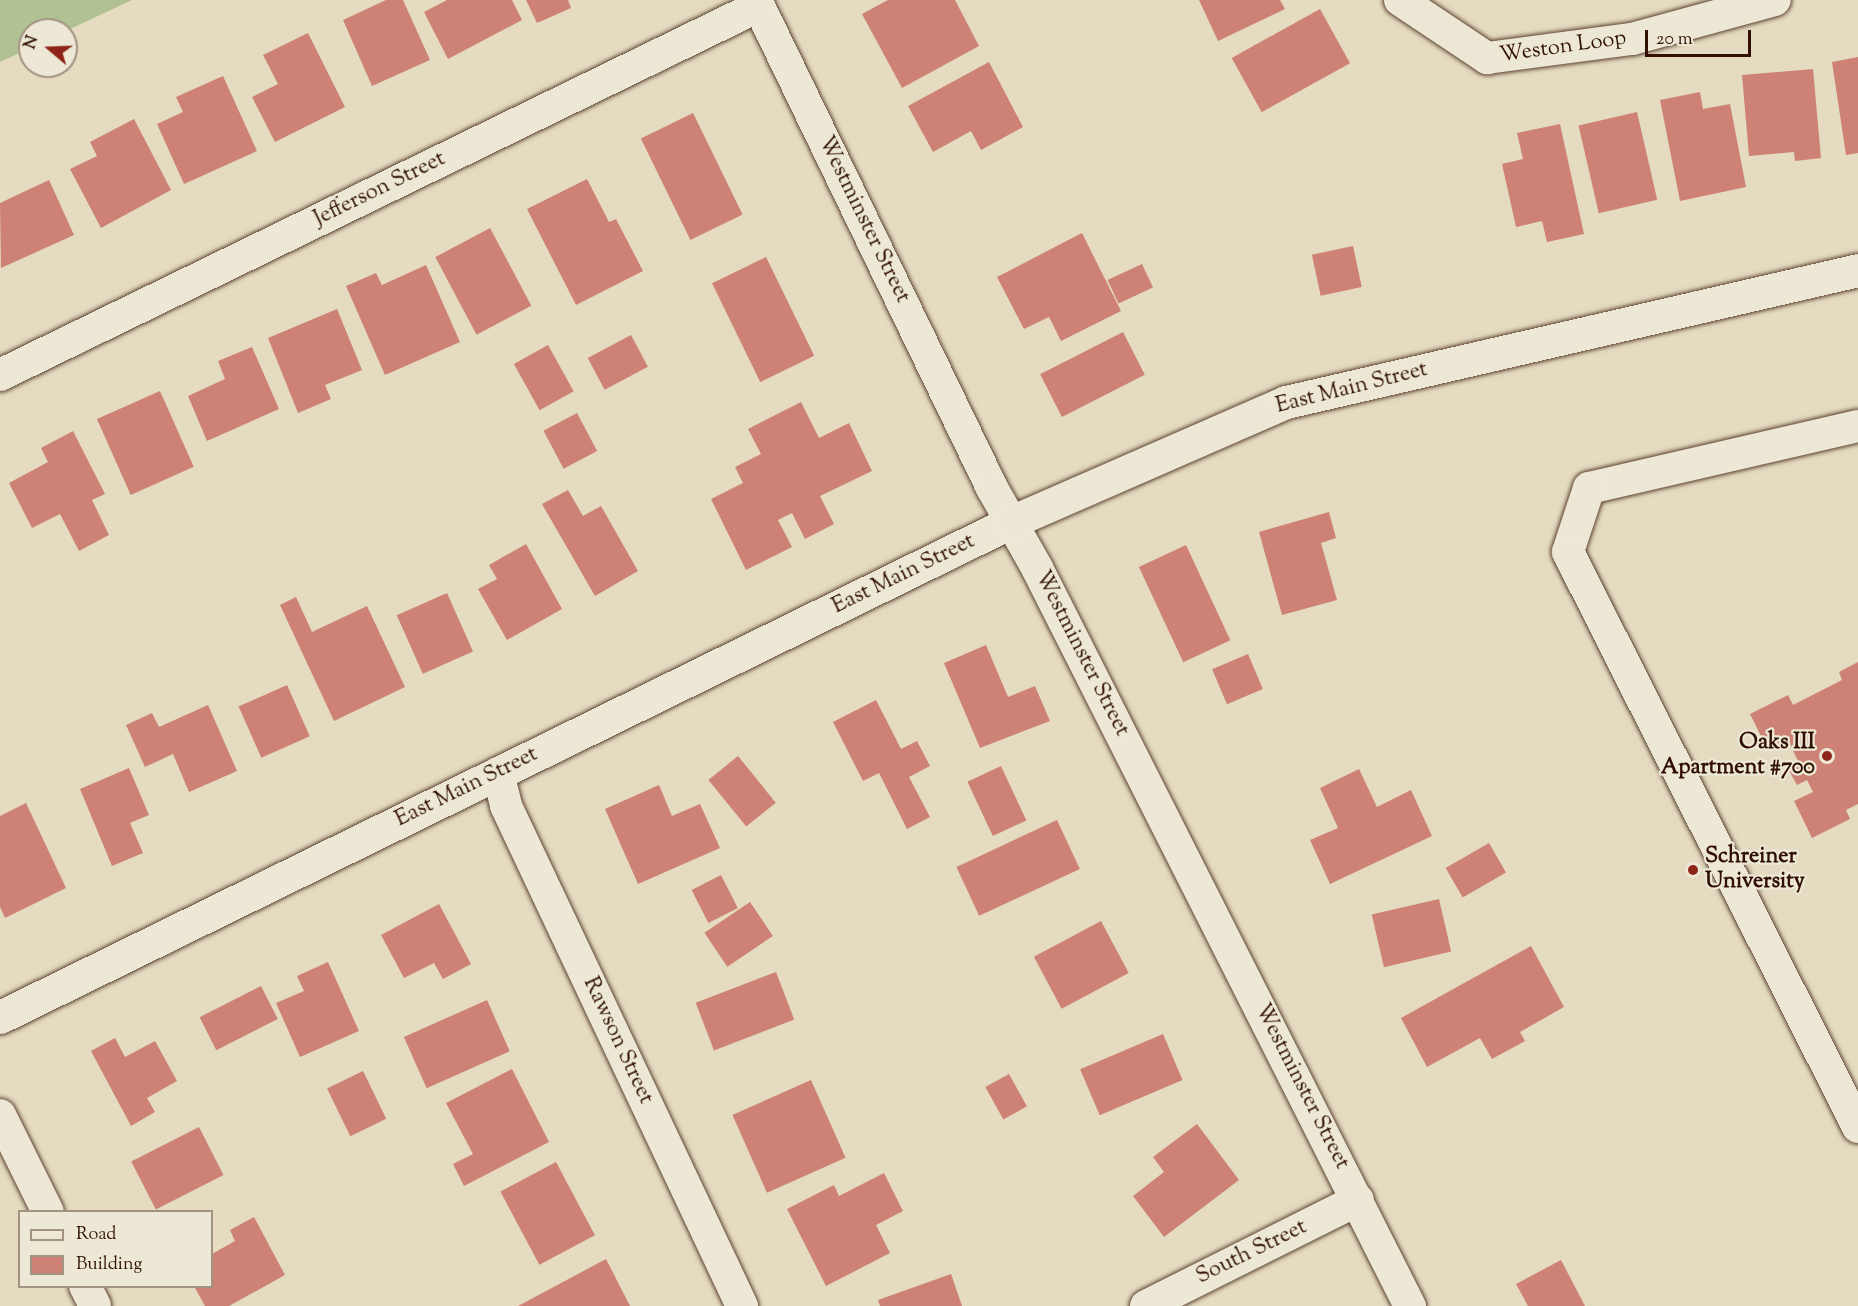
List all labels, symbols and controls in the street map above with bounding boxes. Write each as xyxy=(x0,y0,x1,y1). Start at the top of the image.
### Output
north arrow xyxy=(18,18,78,78)
scale bar xyxy=(1648,18,1754,56)
street label: Weston Loop xyxy=(1498,26,1628,70)
text: 20 m xyxy=(1656,27,1693,53)
text: N xyxy=(19,33,45,52)
street label: Westminster Street xyxy=(811,132,915,308)
street label: Jefferson Street xyxy=(310,147,450,233)
street label: East Main Street xyxy=(1273,357,1431,421)
street label: East Main Street xyxy=(828,529,980,621)
street label: Westminster Street xyxy=(1028,567,1134,741)
place label: Oaks III Apartment #700 xyxy=(1661,730,1815,782)
street label: East Main Street xyxy=(391,742,543,834)
marker: Oaks III Apartment #700 xyxy=(1820,749,1834,763)
place label: Schreiner University xyxy=(1705,844,1805,896)
marker: Schreiner University xyxy=(1686,863,1700,877)
street label: Rawson Street xyxy=(576,973,658,1109)
street label: Westminster Street xyxy=(1248,1000,1354,1174)
legend xyxy=(18,1210,213,1288)
street label: South Street xyxy=(1192,1215,1312,1291)
text: Road xyxy=(76,1222,116,1248)
text: Building xyxy=(76,1252,142,1278)

